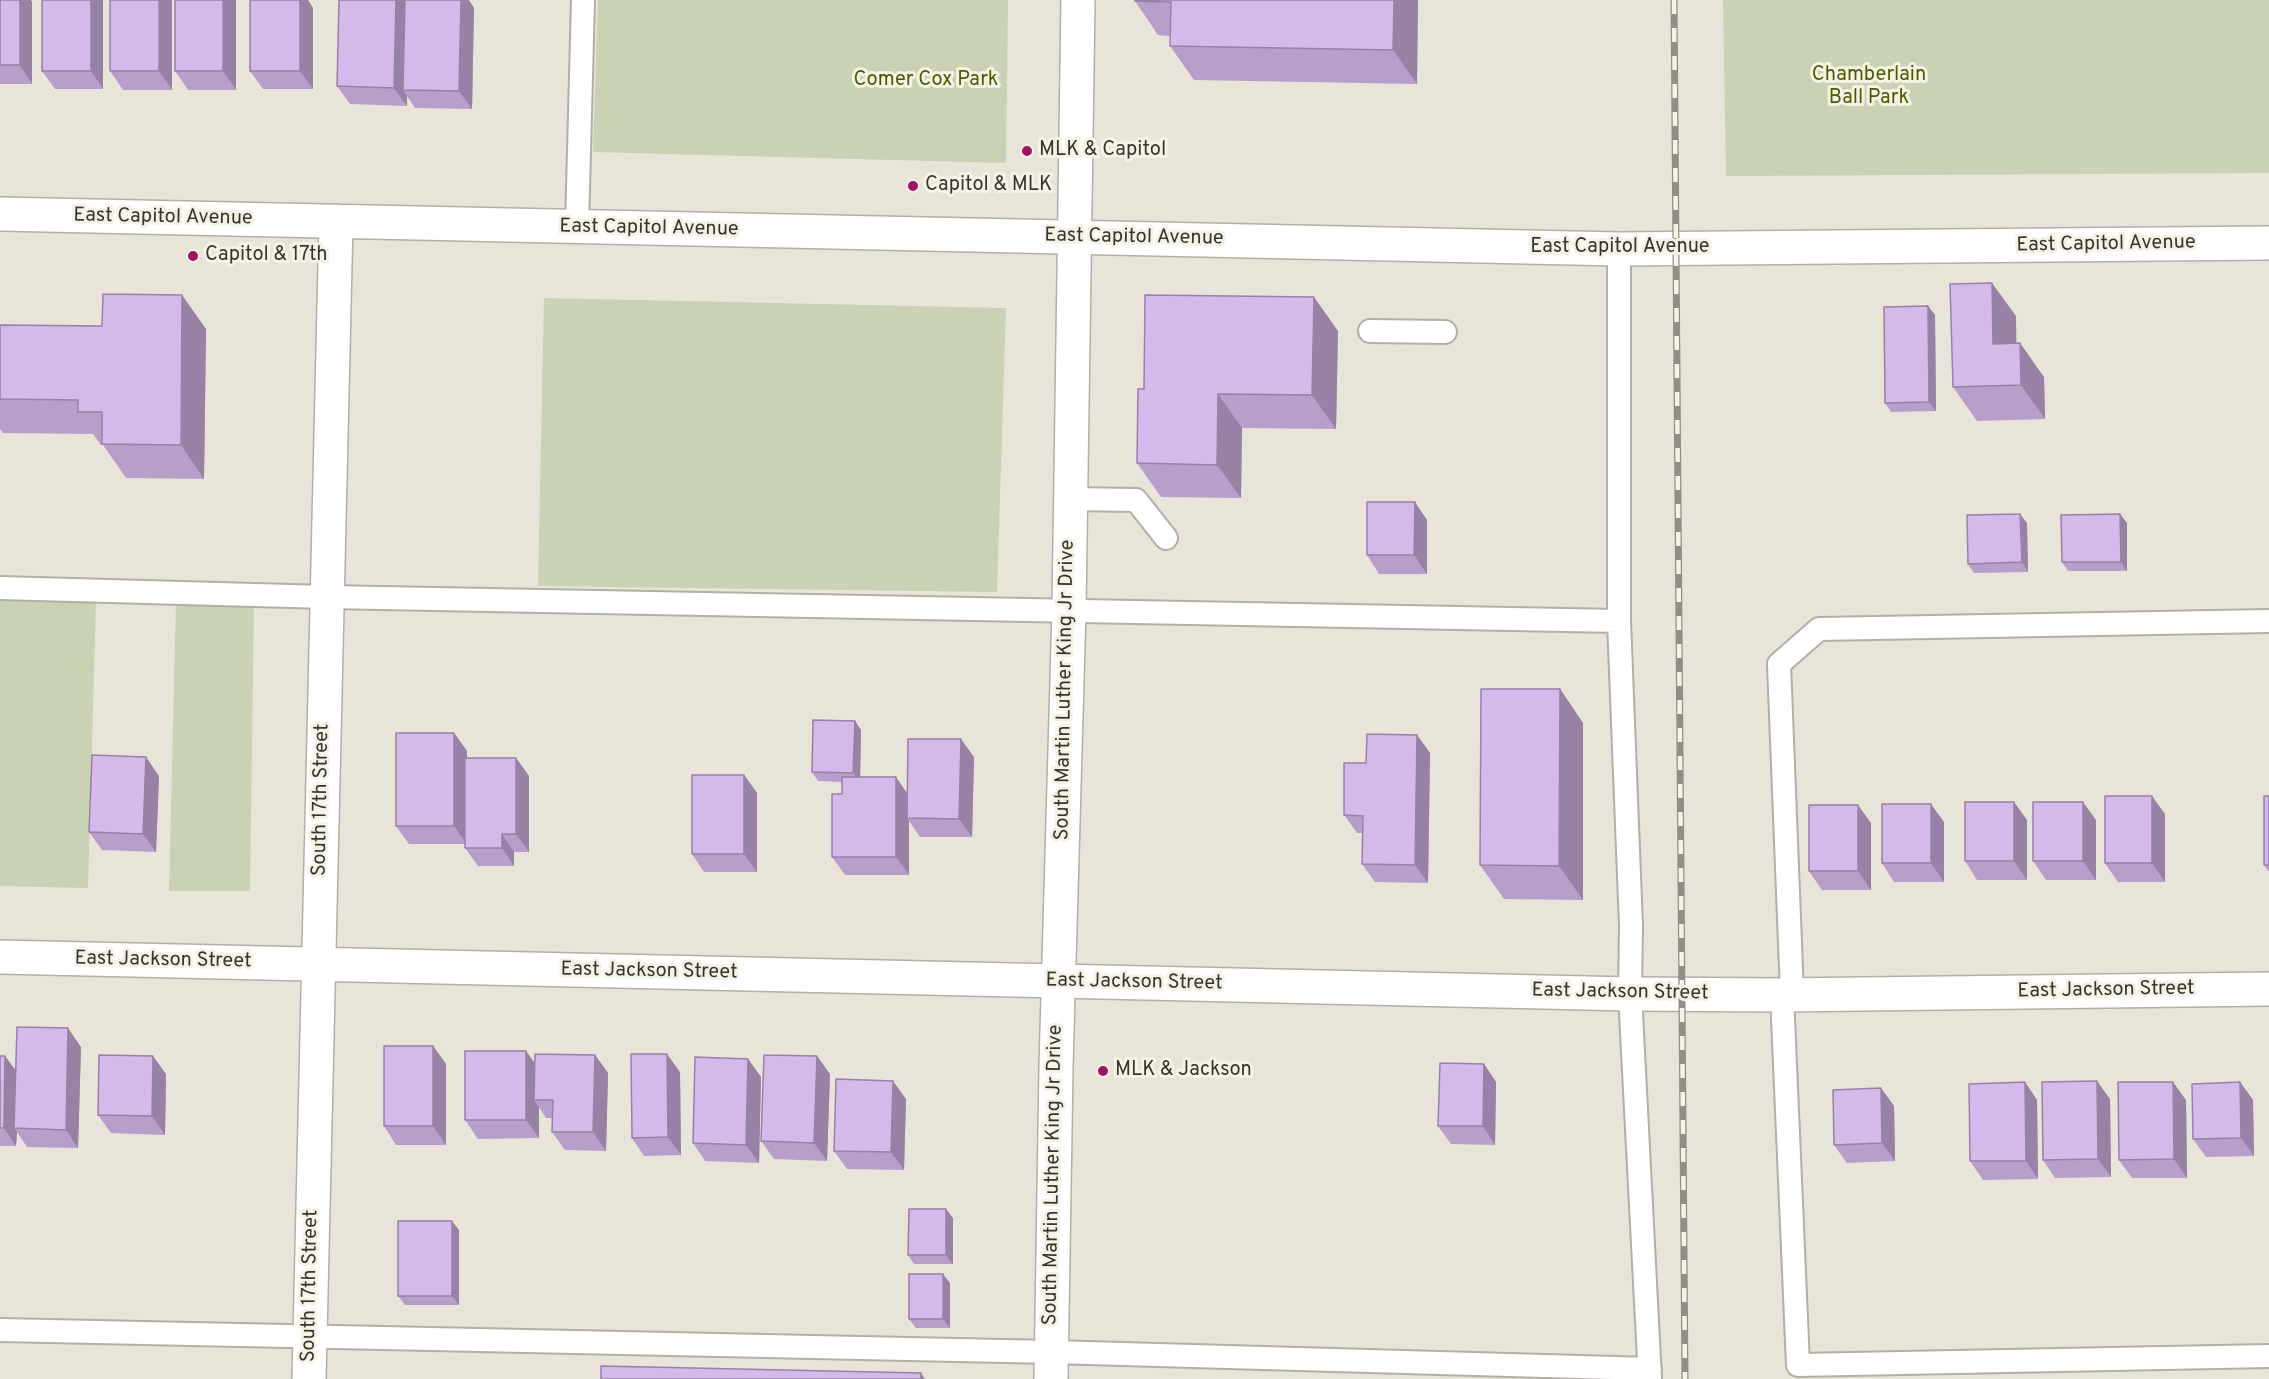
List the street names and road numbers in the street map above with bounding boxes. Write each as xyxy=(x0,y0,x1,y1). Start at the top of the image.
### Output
street label: East Capitol Avenue xyxy=(73,204,253,232)
street label: East Capitol Avenue xyxy=(559,215,739,243)
street label: East Capitol Avenue xyxy=(1044,224,1224,252)
street label: East Capitol Avenue xyxy=(2016,231,2196,259)
street label: East Capitol Avenue xyxy=(1530,236,1710,260)
street label: South Martin Luther King Jr Drive xyxy=(1051,539,1081,841)
street label: South 17th Street xyxy=(309,724,335,876)
street label: East Jackson Street xyxy=(74,947,252,975)
street label: East Jackson Street xyxy=(560,958,738,986)
street label: East Jackson Street xyxy=(1045,969,1223,997)
street label: East Jackson Street xyxy=(2017,977,2195,1005)
street label: East Jackson Street xyxy=(1531,979,1709,1007)
street label: South Martin Luther King Jr Drive xyxy=(1039,1024,1069,1326)
street label: South 17th Street xyxy=(298,1210,324,1362)

